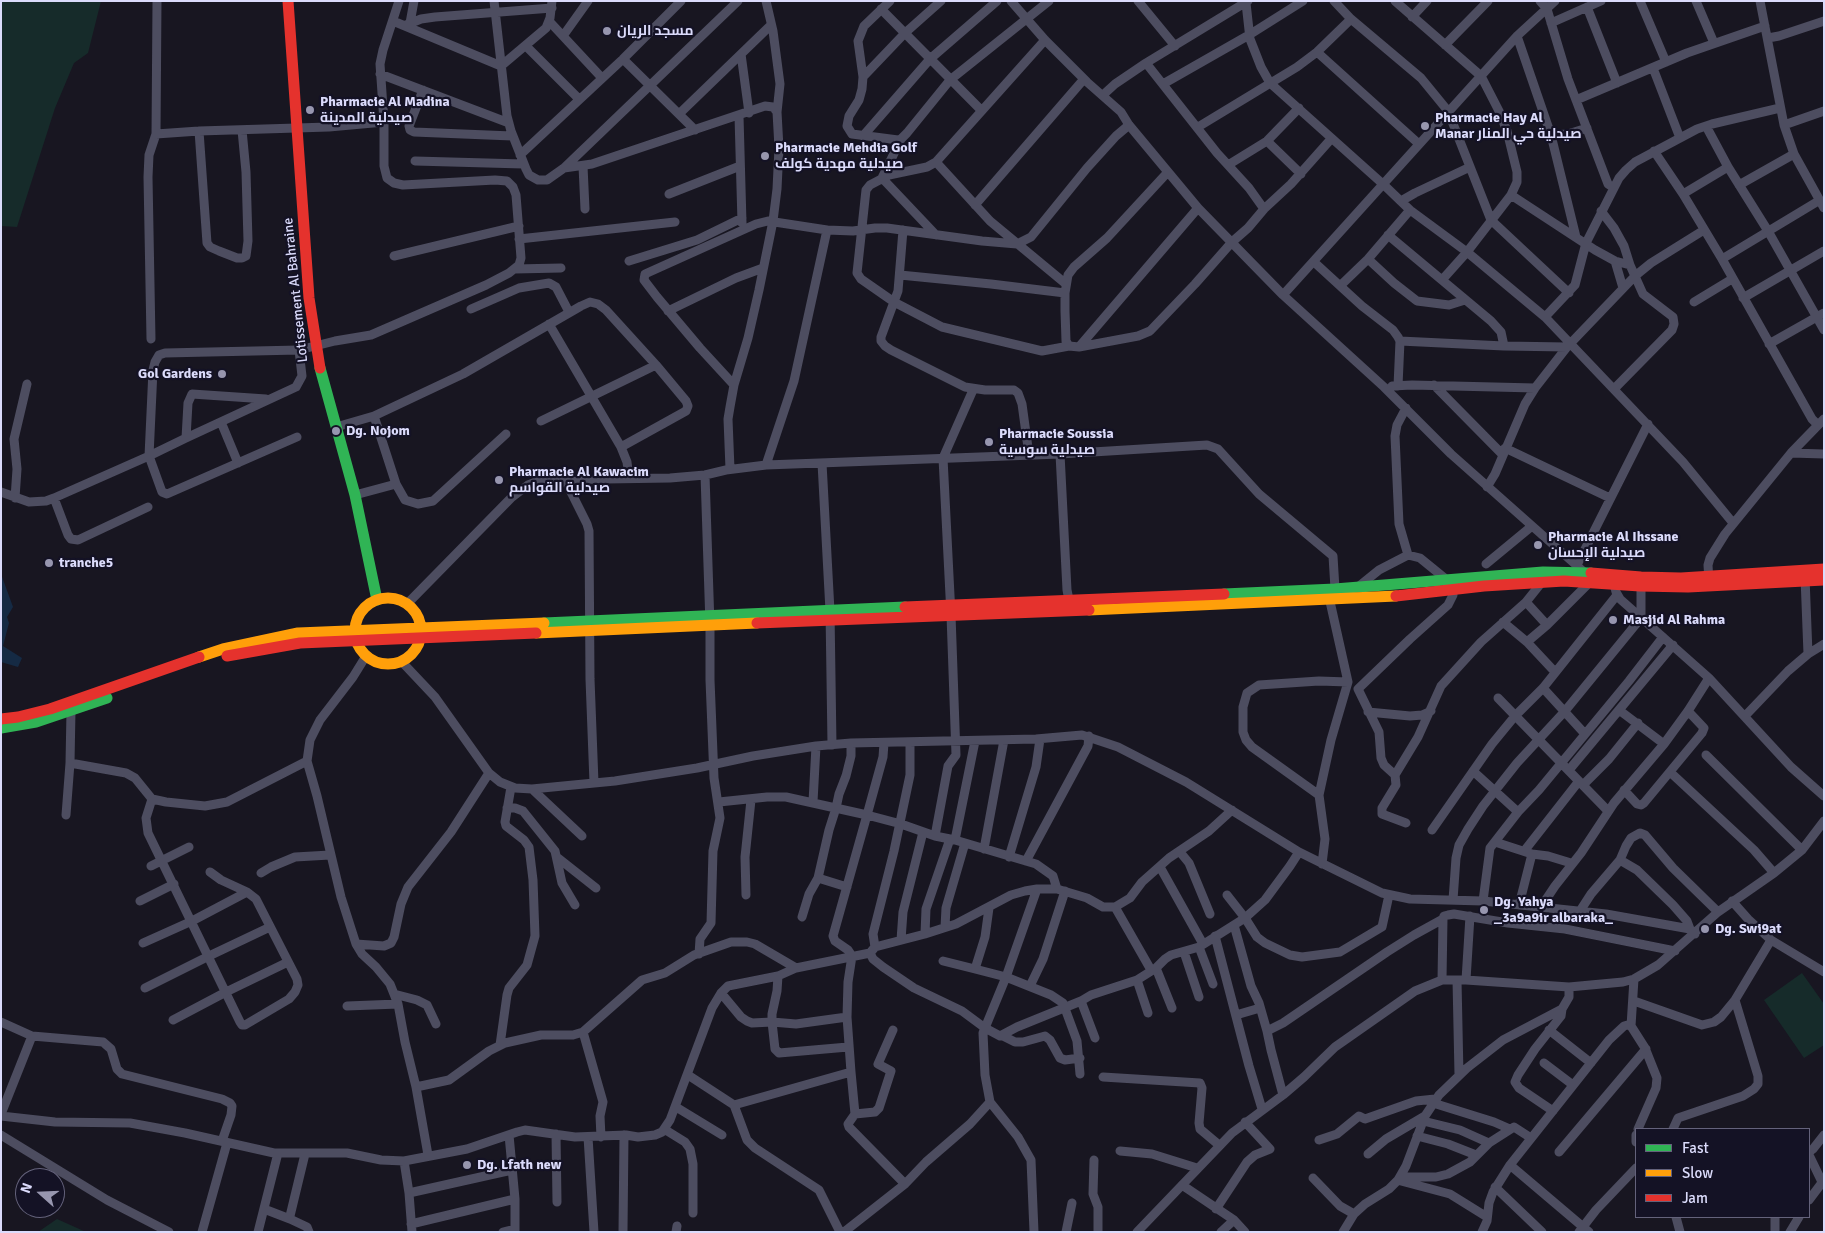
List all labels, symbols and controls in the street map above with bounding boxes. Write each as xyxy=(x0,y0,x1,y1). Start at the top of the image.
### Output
place label: مسجد الريان xyxy=(617,23,693,39)
marker: مسجد الريان xyxy=(601,25,613,37)
place label: Pharmacie Al Madina صيدلية المدينة xyxy=(320,94,450,126)
marker: Pharmacie Al Madina صيدلية المدينة xyxy=(304,104,316,116)
place label: Pharmacie Hay Al Manar صيدلية حي المنار xyxy=(1435,110,1582,142)
marker: Pharmacie Hay Al Manar صيدلية حي المنار xyxy=(1419,120,1431,132)
place label: Pharmacie Mehdia Golf صيدلية مهدية كولف xyxy=(775,140,917,172)
marker: Pharmacie Mehdia Golf صيدلية مهدية كولف xyxy=(759,150,771,162)
street label: Lotissement Al Bahraine xyxy=(280,217,312,363)
place label: Gol Gardens xyxy=(138,366,212,382)
marker: Gol Gardens xyxy=(216,368,228,380)
place label: Dg. Nojom xyxy=(346,423,410,439)
marker: Dg. Nojom xyxy=(330,425,342,437)
place label: Pharmacie Soussia صيدلية سوسية xyxy=(999,426,1114,458)
marker: Pharmacie Soussia صيدلية سوسية xyxy=(983,436,995,448)
place label: Pharmacie Al Kawacim صيدلية القواسم xyxy=(509,464,649,497)
marker: Pharmacie Al Kawacim صيدلية القواسم xyxy=(493,474,505,486)
place label: Pharmacie Al Ihssane صيدلية الإحسان xyxy=(1548,529,1678,562)
marker: Pharmacie Al Ihssane صيدلية الإحسان xyxy=(1532,539,1544,551)
place label: tranche5 xyxy=(59,555,113,571)
marker: tranche5 xyxy=(43,557,55,569)
place label: Masjid Al Rahma xyxy=(1623,612,1725,628)
marker: Masjid Al Rahma xyxy=(1607,614,1619,626)
place label: Dg. Yahya _3a9a9ir albaraka_ xyxy=(1494,894,1613,926)
marker: Dg. Yahya _3a9a9ir albaraka_ xyxy=(1478,904,1490,916)
place label: Dg. Swi9at xyxy=(1715,921,1781,937)
marker: Dg. Swi9at xyxy=(1699,923,1711,935)
legend xyxy=(1635,1128,1810,1218)
text: Fast xyxy=(1682,1139,1709,1157)
place label: Dg. Lfath new xyxy=(477,1157,561,1173)
marker: Dg. Lfath new xyxy=(461,1159,473,1171)
text: Slow xyxy=(1682,1164,1713,1182)
north arrow xyxy=(15,1168,65,1218)
text: N xyxy=(17,1181,36,1196)
text: Jam xyxy=(1682,1189,1708,1207)

